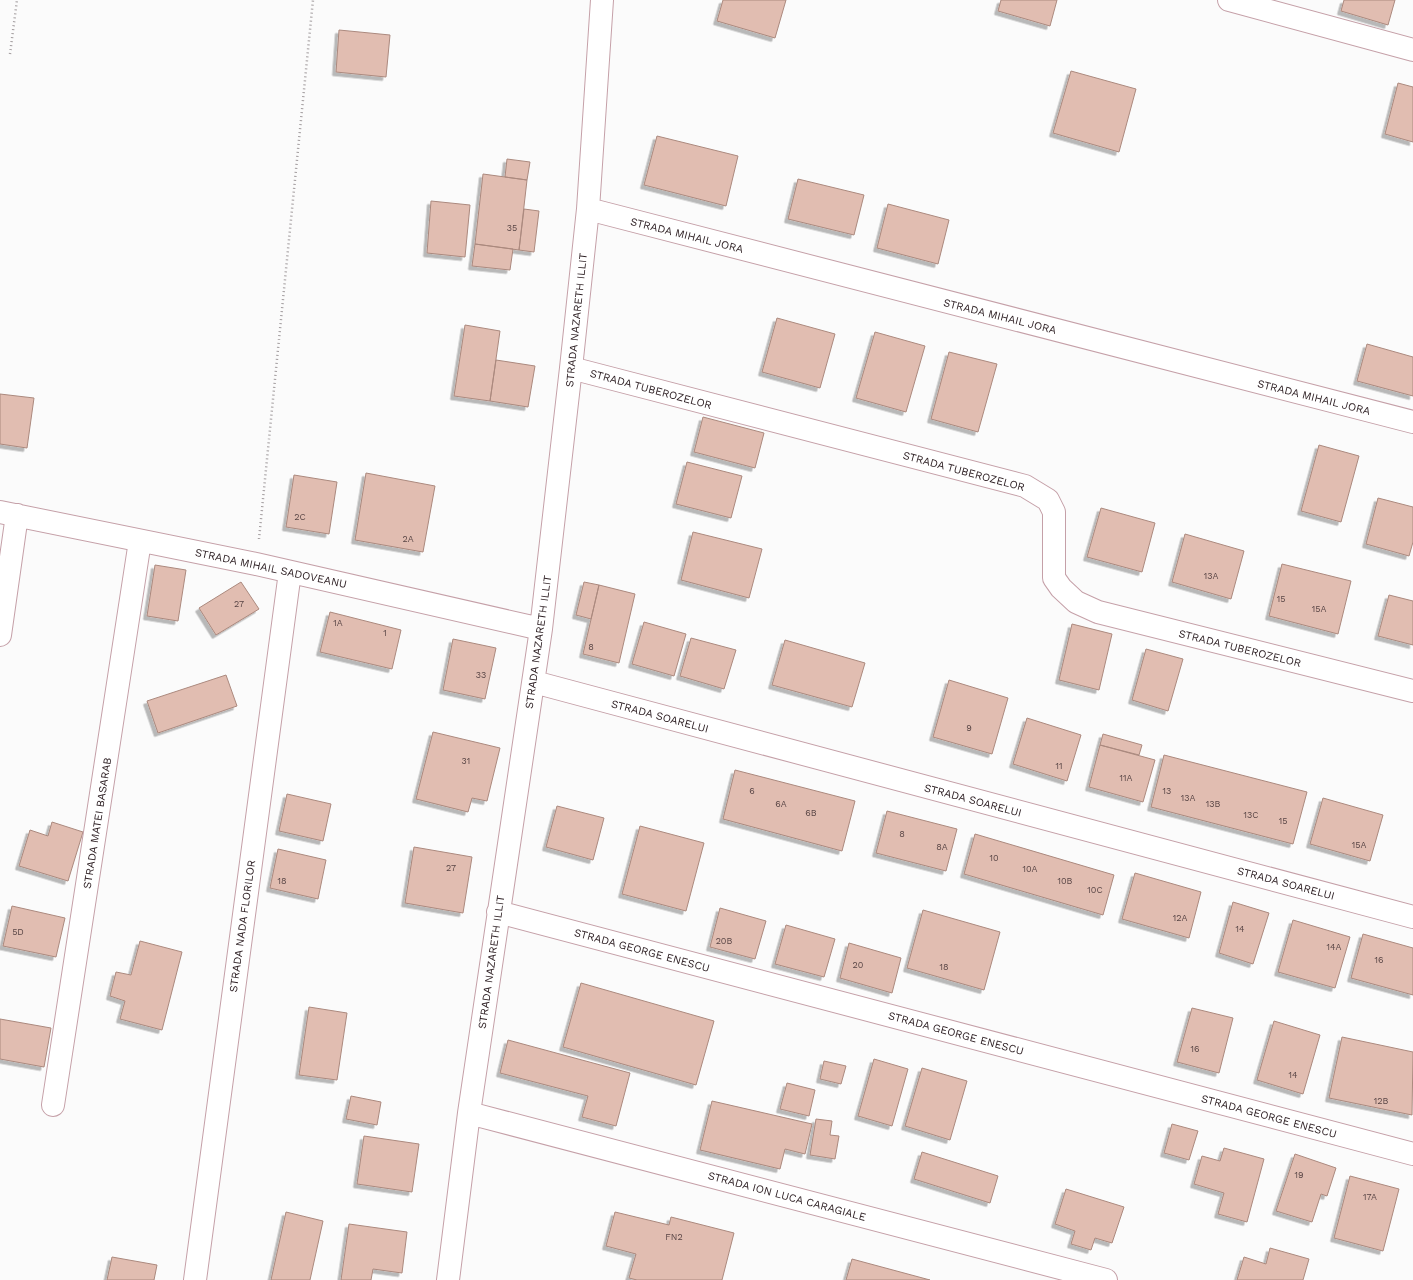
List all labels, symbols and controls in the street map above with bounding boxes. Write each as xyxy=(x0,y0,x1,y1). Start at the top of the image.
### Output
street label: STRADA MIHAIL JORA xyxy=(629,215,745,256)
house number: 35 xyxy=(507,223,517,233)
street label: STRADA NAZARETH ILLIT xyxy=(563,252,590,388)
street label: STRADA MIHAIL JORA xyxy=(942,296,1058,337)
street label: STRADA TUBEROZELOR xyxy=(588,367,713,412)
street label: STRADA MIHAIL JORA xyxy=(1256,377,1372,418)
street label: STRADA TUBEROZELOR xyxy=(901,449,1026,494)
house number: 2C xyxy=(294,512,306,522)
house number: 2A xyxy=(402,534,414,544)
street label: STRADA MIHAIL SADOVEANU xyxy=(194,546,348,591)
house number: 13A xyxy=(1204,571,1218,581)
street label: STRADA NAZARETH ILLIT xyxy=(523,574,554,710)
house number: 15 xyxy=(1277,594,1285,604)
house number: 27 xyxy=(234,599,244,609)
house number: 15A xyxy=(1312,604,1326,614)
house number: 1A xyxy=(333,618,343,628)
street label: STRADA TUBEROZELOR xyxy=(1177,627,1302,670)
house number: 1 xyxy=(383,628,387,638)
house number: 8 xyxy=(588,642,594,652)
house number: 33 xyxy=(476,670,486,680)
street label: STRADA SOARELUI xyxy=(610,697,710,736)
house number: 9 xyxy=(966,723,972,733)
house number: 31 xyxy=(462,756,470,766)
street label: STRADA MATEI BASARAB xyxy=(81,757,114,890)
house number: 11 xyxy=(1055,761,1063,771)
house number: 11A xyxy=(1120,773,1133,783)
street label: STRADA SOARELUI xyxy=(923,781,1023,820)
house number: 6 xyxy=(749,786,755,796)
house number: 13 xyxy=(1163,786,1171,796)
house number: 13A xyxy=(1181,793,1195,803)
house number: 6A xyxy=(775,799,787,809)
house number: 13B xyxy=(1206,799,1220,809)
house number: 6B xyxy=(805,808,817,818)
house number: 13C xyxy=(1244,810,1258,820)
house number: 15 xyxy=(1279,816,1287,826)
house number: 8 xyxy=(899,829,905,839)
house number: 15A xyxy=(1352,840,1366,850)
house number: 8A xyxy=(936,842,948,852)
house number: 10 xyxy=(989,853,999,863)
street label: STRADA NADA FLORILOR xyxy=(227,859,258,993)
house number: 27 xyxy=(446,863,456,873)
house number: 10A xyxy=(1022,864,1038,874)
street label: STRADA SOARELUI xyxy=(1236,864,1336,903)
house number: 18 xyxy=(277,876,287,886)
house number: 10B xyxy=(1058,876,1073,886)
house number: 10C xyxy=(1087,885,1103,895)
street label: STRADA NAZARETH ILLIT xyxy=(476,894,507,1030)
house number: 12A xyxy=(1173,913,1187,923)
house number: 14 xyxy=(1235,924,1245,934)
street label: STRADA GEORGE ENESCU xyxy=(573,926,711,975)
house number: 5D xyxy=(12,927,24,937)
house number: 20B xyxy=(716,936,732,946)
house number: 14A xyxy=(1327,942,1342,952)
house number: 16 xyxy=(1375,955,1383,965)
house number: 20 xyxy=(853,960,864,970)
house number: 18 xyxy=(939,962,949,972)
street label: STRADA GEORGE ENESCU xyxy=(887,1009,1025,1058)
house number: 16 xyxy=(1191,1044,1199,1054)
house number: 14 xyxy=(1288,1070,1298,1080)
street label: STRADA GEORGE ENESCU xyxy=(1200,1092,1338,1141)
house number: 12B xyxy=(1374,1096,1388,1106)
street label: STRADA ION LUCA CARAGIALE xyxy=(706,1169,867,1224)
house number: 19 xyxy=(1294,1170,1304,1180)
house number: 17A xyxy=(1363,1192,1377,1202)
house number: FN2 xyxy=(665,1232,683,1242)

